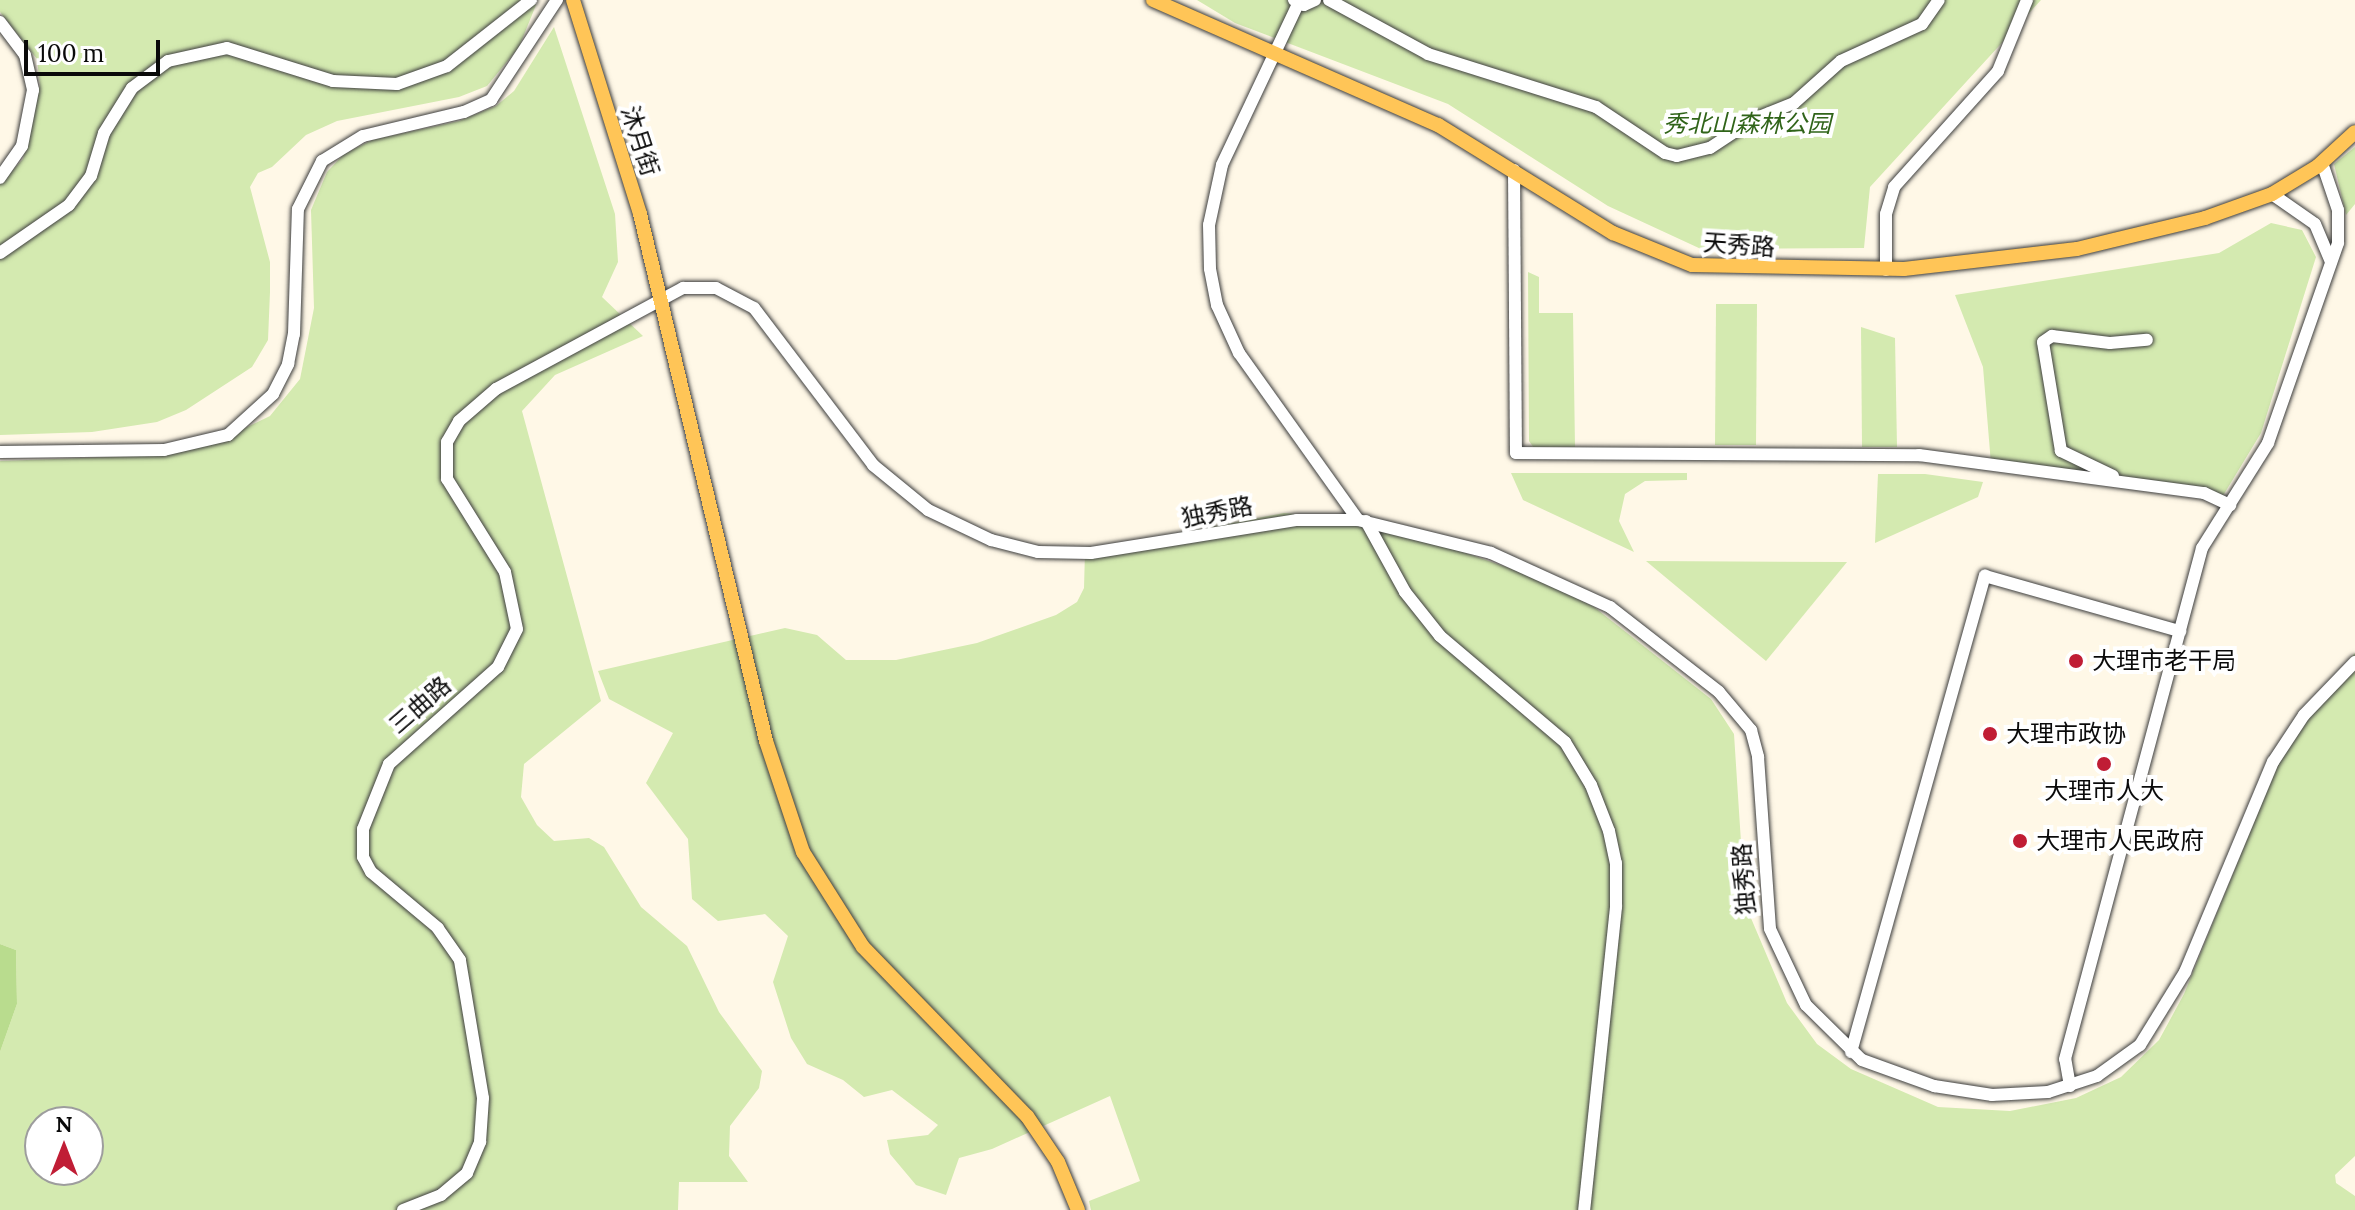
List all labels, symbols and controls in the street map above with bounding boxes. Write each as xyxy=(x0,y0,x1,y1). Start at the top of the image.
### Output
scale bar xyxy=(28,24,164,74)
text: 100 m xyxy=(38,38,104,69)
street label: 沐月街 xyxy=(615,102,665,180)
park label: 秀北山森林公园 xyxy=(1663,110,1831,138)
street label: 天秀路 xyxy=(1702,228,1776,262)
street label: 独秀路 xyxy=(1179,491,1255,533)
place label: 大理市老干局 xyxy=(2092,647,2236,675)
marker: 大理市老干局 xyxy=(2067,652,2085,670)
street label: 三曲路 xyxy=(383,671,457,739)
place label: 大理市政协 xyxy=(2006,720,2126,748)
marker: 大理市政协 xyxy=(1981,725,1999,743)
marker: 大理市人大 xyxy=(2095,755,2113,773)
place label: 大理市人大 xyxy=(2044,777,2164,805)
place label: 大理市人民政府 xyxy=(2036,827,2204,855)
marker: 大理市人民政府 xyxy=(2011,832,2029,850)
street label: 独秀路 xyxy=(1727,842,1761,916)
north arrow xyxy=(24,1106,104,1186)
text: N xyxy=(55,1110,73,1138)

